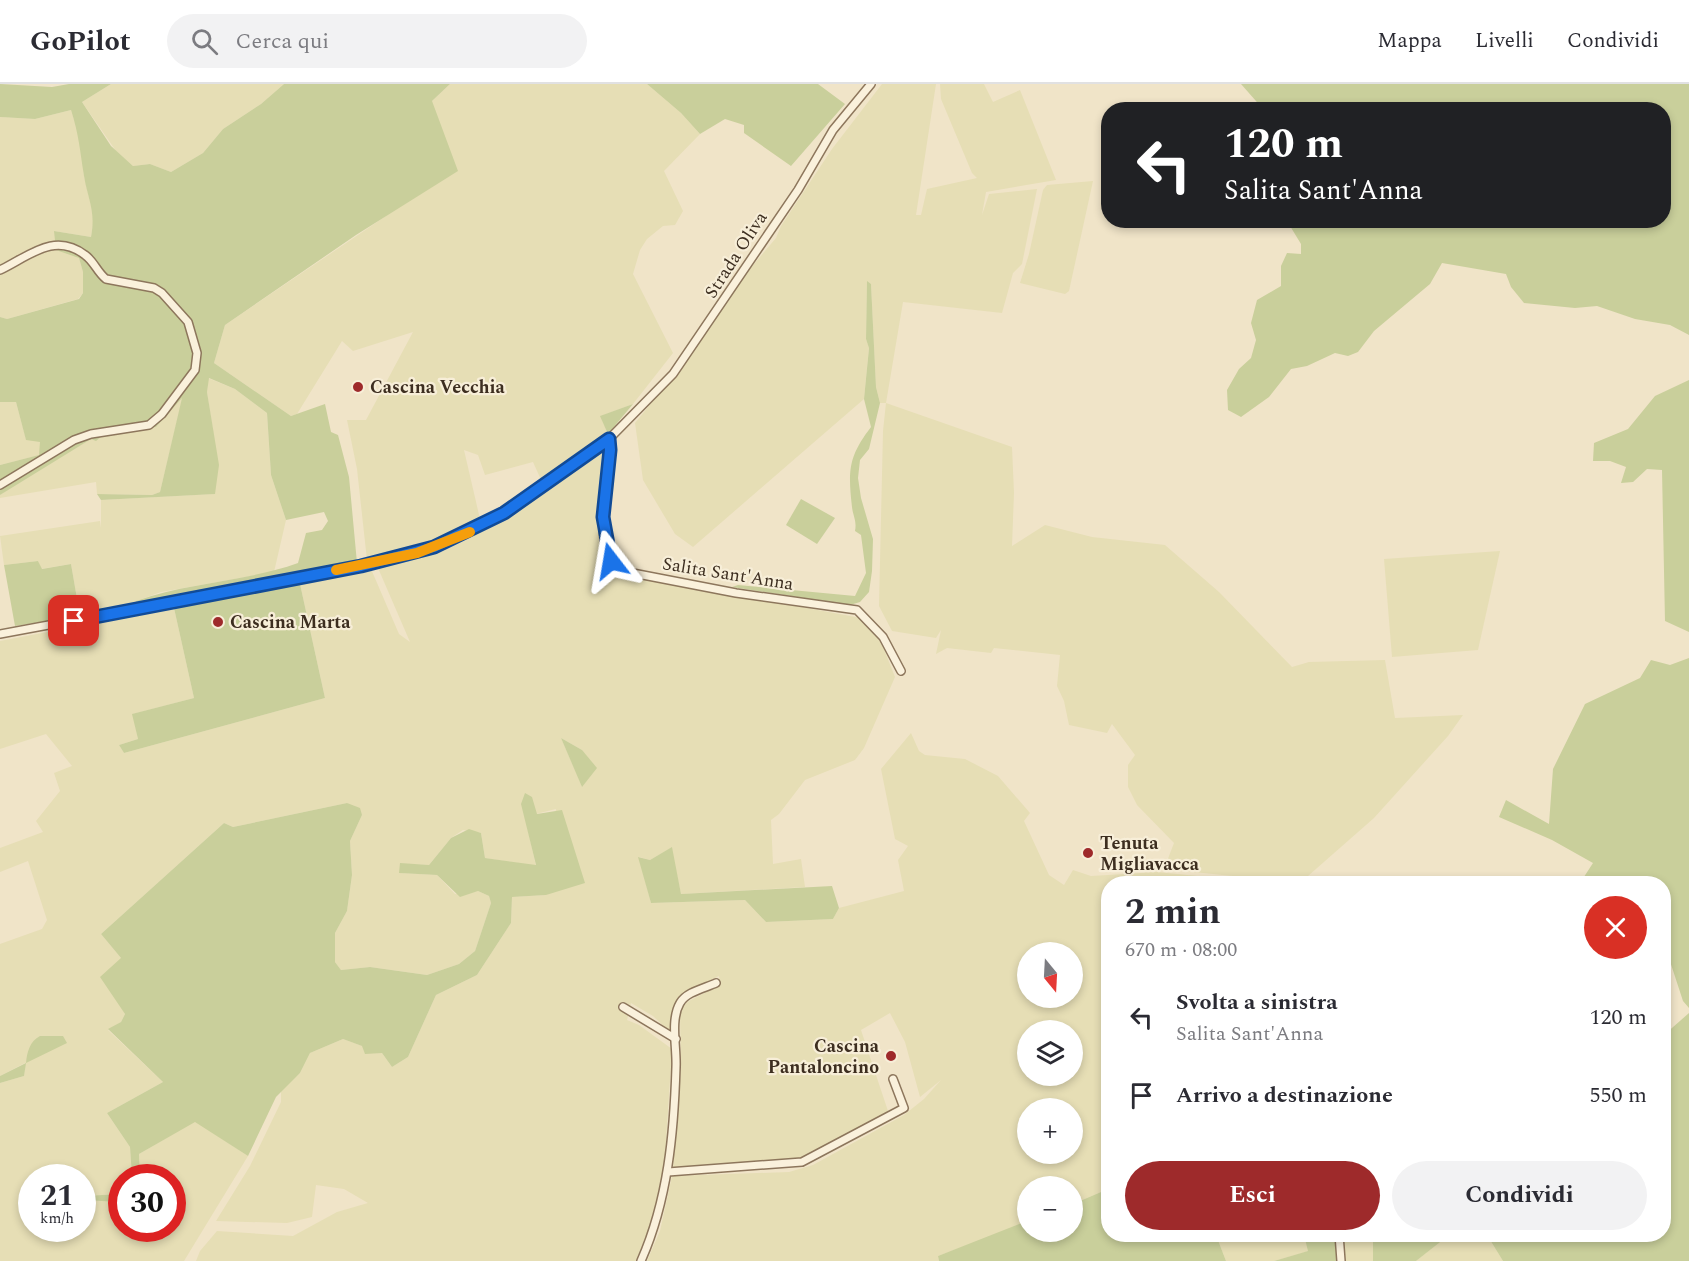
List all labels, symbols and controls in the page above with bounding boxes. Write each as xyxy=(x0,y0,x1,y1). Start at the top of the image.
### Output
search box xyxy=(167,14,587,68)
text: GoPilot xyxy=(30,20,131,63)
icon: search xyxy=(188,25,221,58)
text: Cerca qui xyxy=(236,25,329,58)
text: Mappa xyxy=(1377,25,1442,57)
text: Livelli xyxy=(1475,25,1534,57)
text: Condividi xyxy=(1567,25,1659,57)
text: 120 m xyxy=(1224,113,1343,176)
icon: left xyxy=(1125,126,1203,204)
text: Salita Sant'Anna xyxy=(1224,170,1423,212)
street label: Strada Oliva xyxy=(698,206,774,304)
place label: Cascina Vecchia xyxy=(370,374,506,401)
marker: Cascina Vecchia xyxy=(351,380,365,394)
position arrow xyxy=(579,529,643,593)
street label: Salita Sant'Anna xyxy=(660,550,796,598)
pin xyxy=(48,595,99,646)
icon: arrive xyxy=(57,604,90,637)
place label: Cascina Marta xyxy=(230,609,351,636)
marker: Cascina Marta xyxy=(211,615,225,629)
place label: Tenuta Migliavacca xyxy=(1100,830,1200,878)
marker: Tenuta Migliavacca xyxy=(1081,846,1095,860)
text: 2 min xyxy=(1125,885,1221,940)
button: close xyxy=(1584,896,1647,959)
text: 670 m · 08:00 xyxy=(1125,935,1237,965)
north arrow xyxy=(1017,942,1083,1008)
map controls xyxy=(1017,942,1083,1242)
text: Svolta a sinistra xyxy=(1176,986,1338,1019)
icon: left xyxy=(1125,1001,1158,1034)
text: 120 m xyxy=(1590,1001,1647,1034)
text: Salita Sant'Anna xyxy=(1176,1019,1323,1049)
button: layers xyxy=(1017,1020,1083,1086)
place label: Cascina Pantaloncino xyxy=(768,1033,880,1081)
marker: Cascina Pantaloncino xyxy=(884,1049,898,1063)
icon: arrive xyxy=(1125,1079,1158,1112)
text: Arrivo a destinazione xyxy=(1176,1079,1393,1112)
text: 550 m xyxy=(1590,1079,1647,1112)
button: + xyxy=(1017,1098,1083,1164)
button: Esci xyxy=(1125,1161,1380,1230)
button: Condividi xyxy=(1392,1161,1647,1230)
speed limit sign: 30 xyxy=(108,1164,186,1242)
text: 21 xyxy=(40,1173,74,1219)
button: − xyxy=(1017,1176,1083,1242)
text: km/h xyxy=(40,1207,74,1230)

